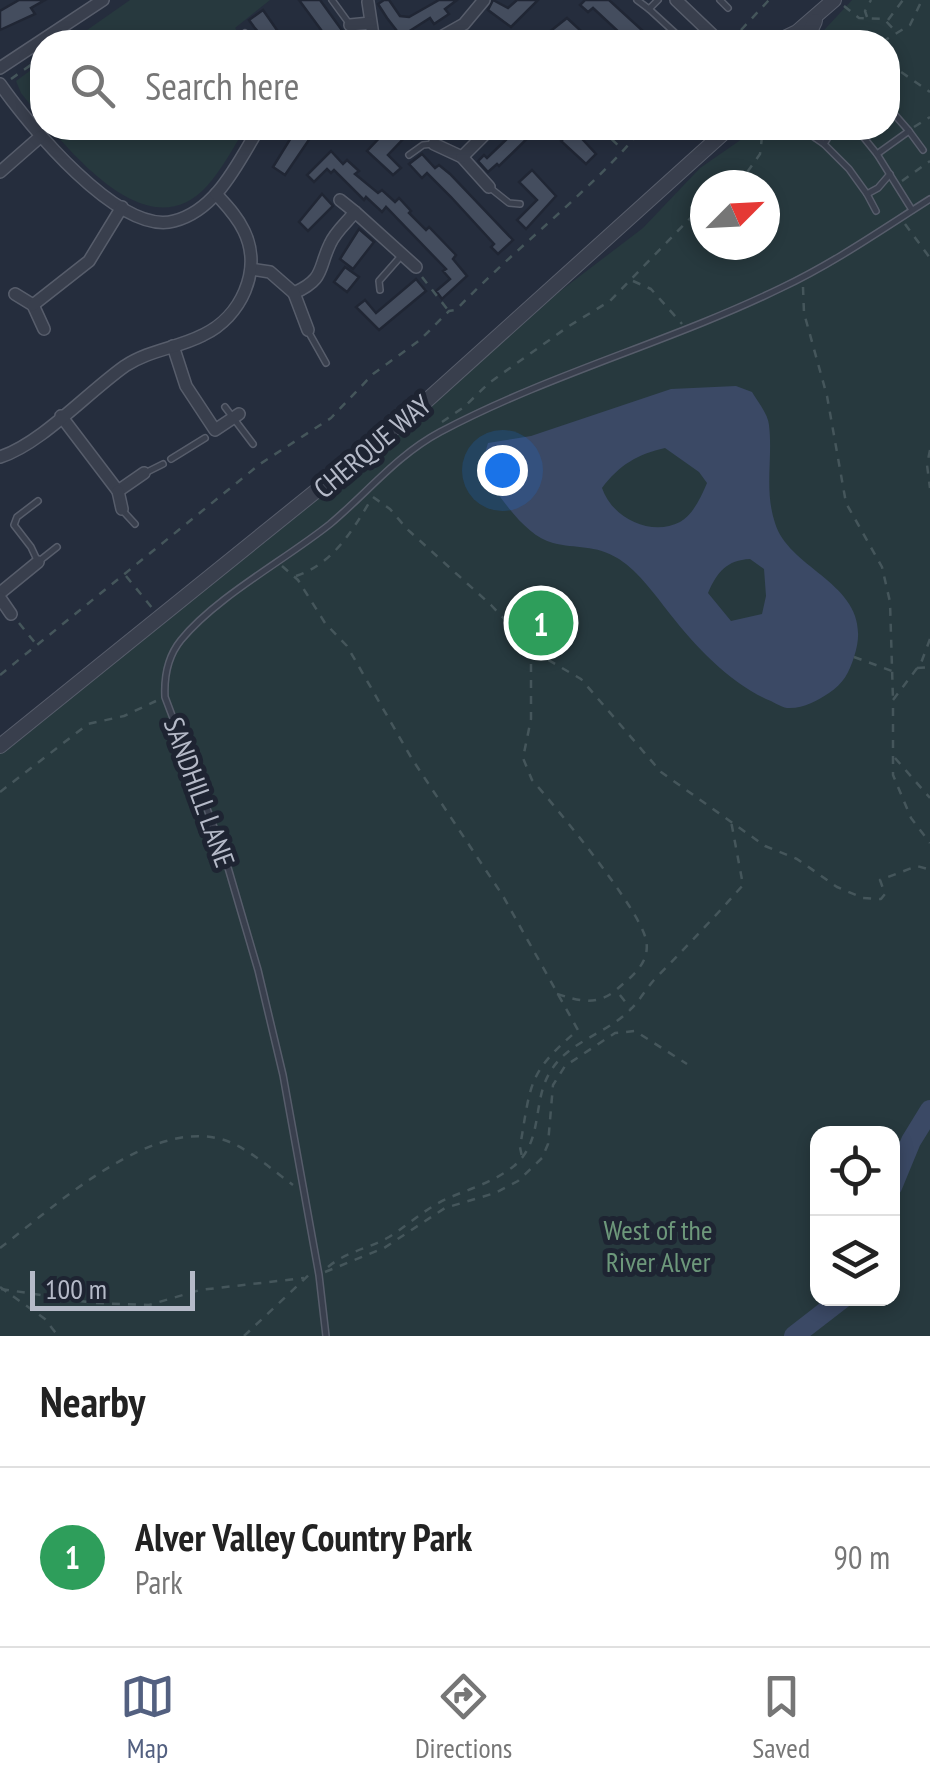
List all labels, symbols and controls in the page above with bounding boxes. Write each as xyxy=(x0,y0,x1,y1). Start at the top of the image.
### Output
search box xyxy=(30,30,900,140)
icon: search xyxy=(65,58,120,113)
text: Search here xyxy=(145,61,299,110)
north arrow xyxy=(690,170,780,260)
street label: CHERQUE WAY xyxy=(306,386,439,506)
your location xyxy=(477,445,528,496)
pin: 1 xyxy=(508,586,574,660)
street label: SANDHILL LANE xyxy=(156,712,244,872)
map controls xyxy=(810,1126,900,1306)
button: locate xyxy=(810,1126,900,1216)
park label: West of the River Alver xyxy=(603,1211,713,1280)
button: layers xyxy=(810,1216,900,1306)
scale bar xyxy=(30,1266,195,1310)
text: 100 m xyxy=(45,1270,107,1307)
text: Nearby xyxy=(40,1374,145,1429)
text: Alver Valley Country Park xyxy=(135,1512,472,1561)
text: 1 xyxy=(65,1536,80,1578)
text: 90 m xyxy=(834,1536,890,1578)
text: Park xyxy=(135,1561,183,1603)
tab: Map xyxy=(120,1669,175,1766)
tab: Directions xyxy=(415,1669,512,1766)
tab: Saved xyxy=(752,1669,810,1766)

